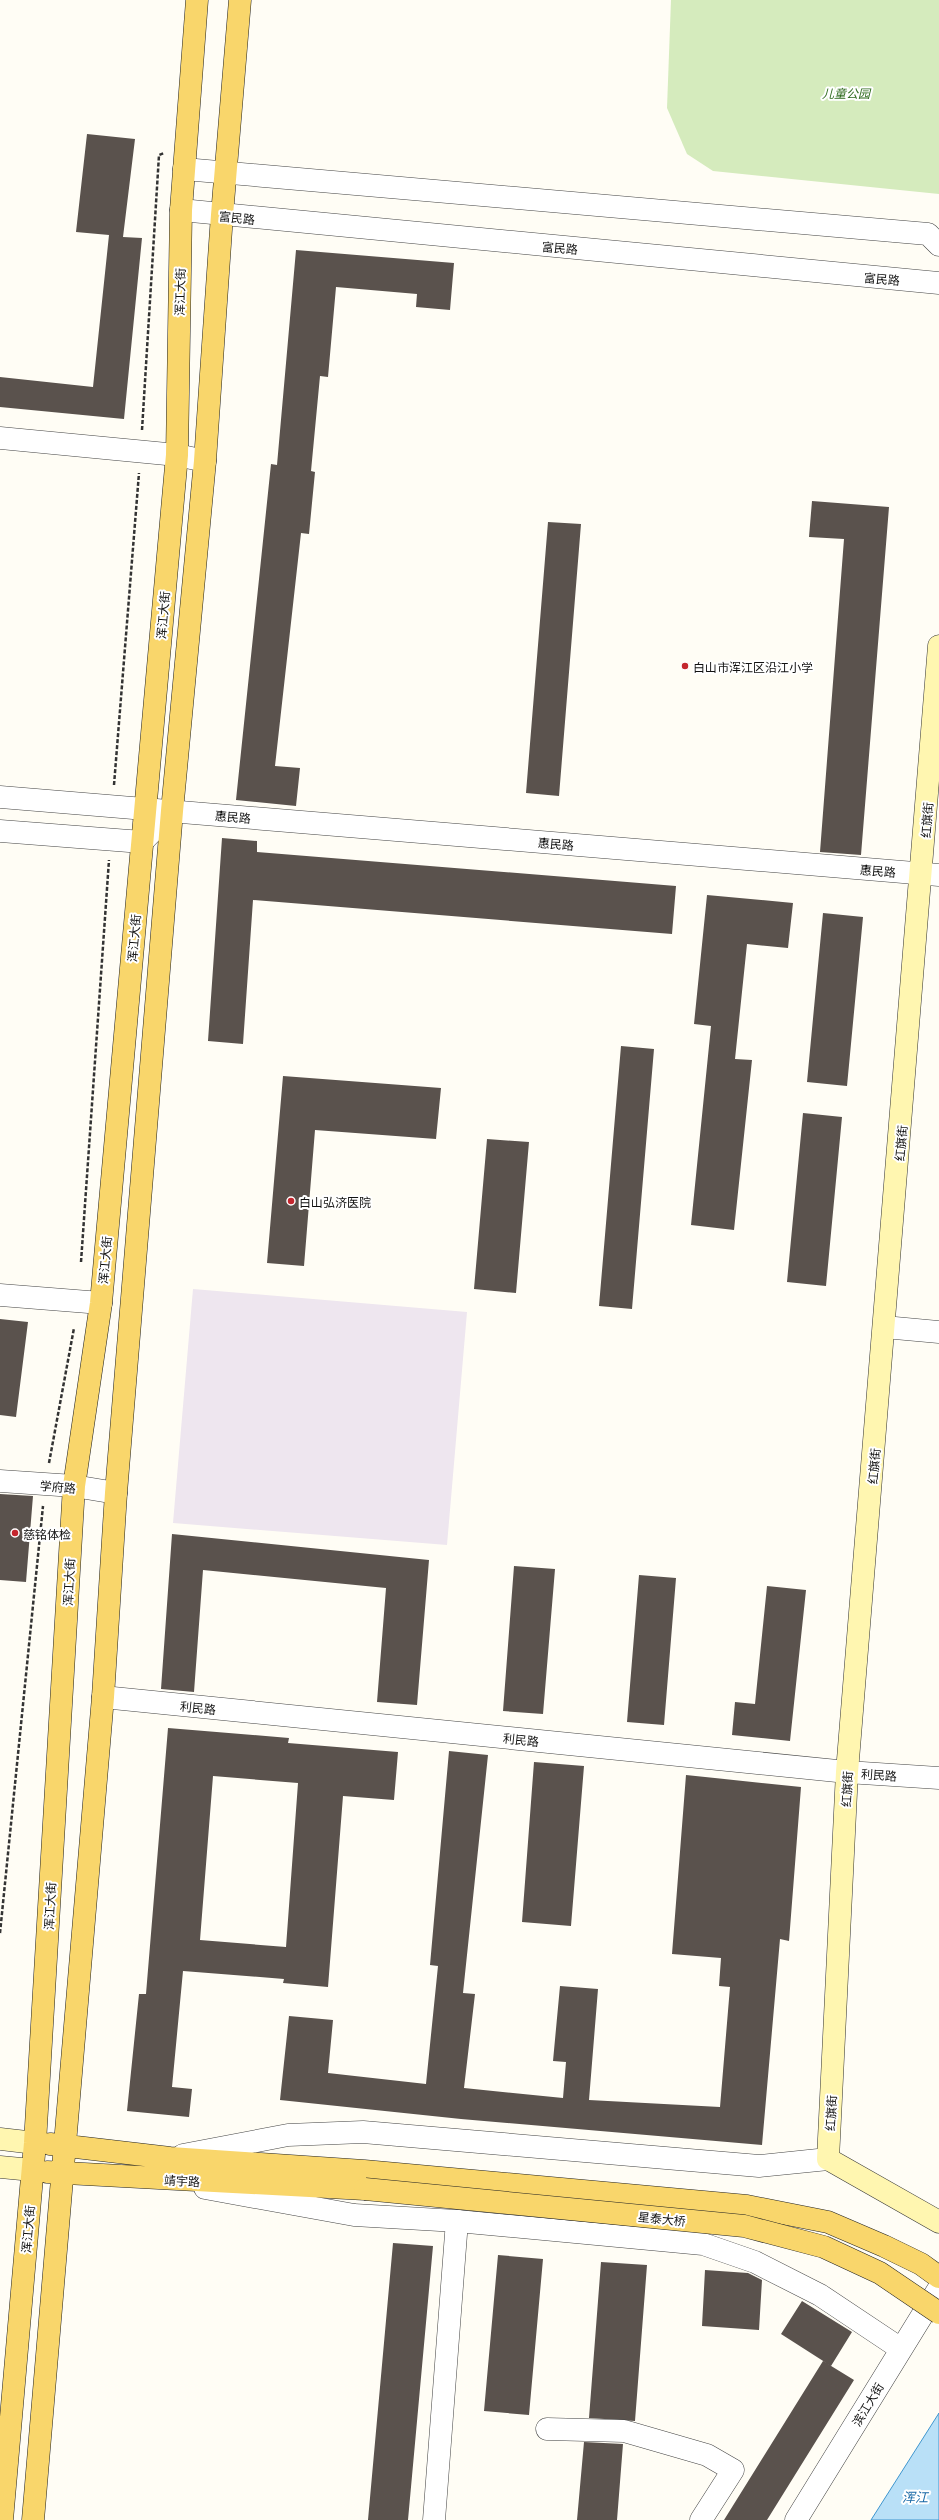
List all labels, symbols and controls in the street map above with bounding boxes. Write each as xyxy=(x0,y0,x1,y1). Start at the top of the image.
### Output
park label: 儿童公园 xyxy=(822,84,872,101)
street label: 富民路 xyxy=(218,207,256,227)
street label: 富民路 xyxy=(541,237,579,257)
street label: 浑江大街 xyxy=(170,268,188,316)
street label: 富民路 xyxy=(863,268,901,288)
street label: 浑江大街 xyxy=(151,590,173,640)
place label: 白山市浑江区沿江小学 xyxy=(693,658,813,675)
marker: 白山市浑江区沿江小学 xyxy=(680,661,690,671)
street label: 红旗街 xyxy=(916,801,936,839)
street label: 惠民路 xyxy=(214,806,252,826)
street label: 惠民路 xyxy=(537,833,575,853)
street label: 惠民路 xyxy=(859,860,897,880)
street label: 浑江大街 xyxy=(122,913,144,963)
street label: 红旗街 xyxy=(890,1124,910,1162)
place label: 白山弘济医院 xyxy=(299,1193,371,1210)
marker: 白山弘济医院 xyxy=(286,1196,296,1206)
street label: 浑江大街 xyxy=(93,1235,115,1285)
street label: 红旗街 xyxy=(863,1447,883,1485)
street label: 学府路 xyxy=(39,1476,77,1496)
place label: 慈铭体检 xyxy=(23,1525,71,1542)
marker: 慈铭体检 xyxy=(10,1528,20,1538)
street label: 浑江大街 xyxy=(58,1558,78,1606)
street label: 利民路 xyxy=(179,1697,217,1717)
street label: 利民路 xyxy=(502,1729,540,1749)
street label: 利民路 xyxy=(860,1764,898,1784)
street label: 红旗街 xyxy=(837,1771,855,1807)
street label: 浑江大街 xyxy=(39,1882,59,1930)
street label: 红旗街 xyxy=(821,2095,839,2131)
street label: 靖宇路 xyxy=(164,2171,200,2189)
street label: 浑江大街 xyxy=(16,2204,38,2254)
street label: 星泰大桥 xyxy=(637,2207,687,2229)
street label: 滨江大街 xyxy=(847,2379,887,2429)
water label: 浑江 xyxy=(902,2487,930,2506)

